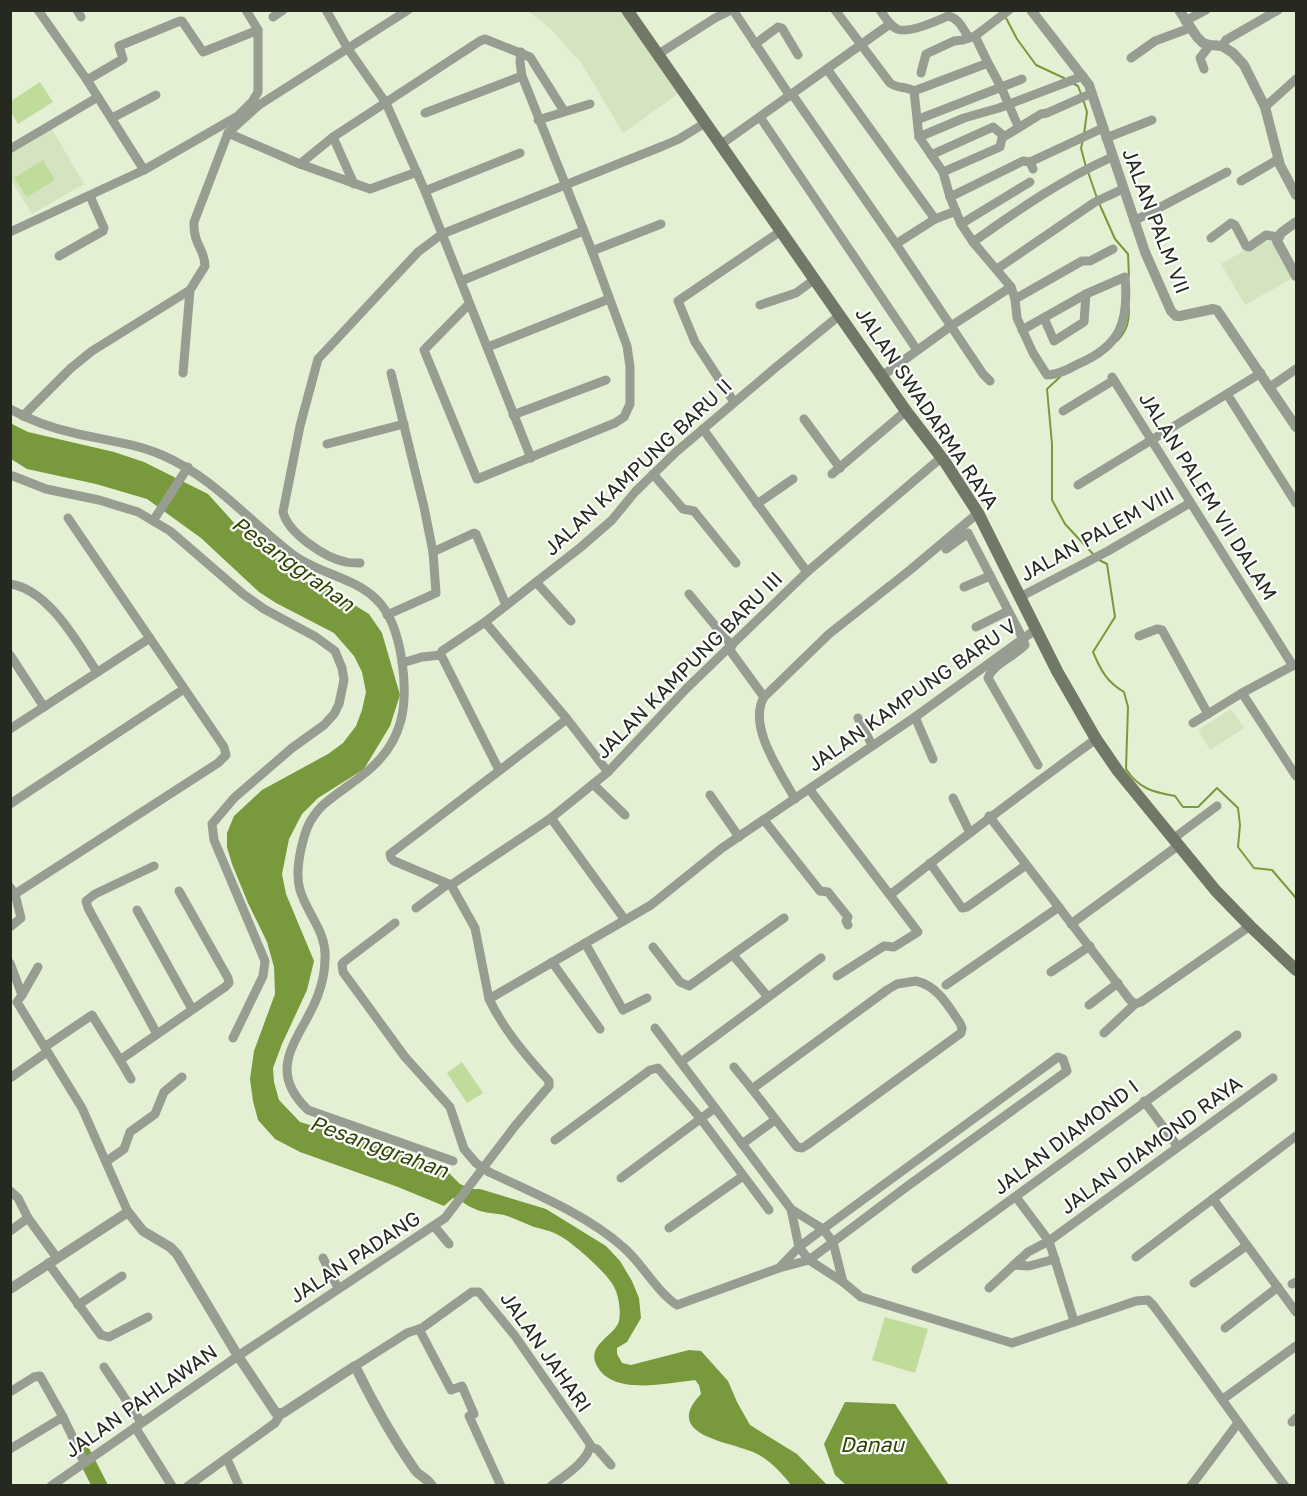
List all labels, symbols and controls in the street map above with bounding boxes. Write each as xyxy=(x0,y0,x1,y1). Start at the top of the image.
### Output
street label: JALAN PALM VII xyxy=(1118,144,1196,297)
street label: JALAN SWADARMA RAYA xyxy=(851,302,1005,513)
street label: JALAN KAMPUNG BARU II xyxy=(538,373,736,560)
street label: JALAN PALEM VII DALAM xyxy=(1135,387,1283,604)
street label: JALAN PALEM VIII xyxy=(1015,481,1178,585)
water label: Pesanggrahan xyxy=(227,510,361,617)
street label: JALAN KAMPUNG BARU III xyxy=(590,566,787,763)
street label: JALAN KAMPUNG BARU V xyxy=(803,613,1020,775)
street label: JALAN DIAMOND RAYA xyxy=(1055,1070,1246,1218)
street label: JALAN DIAMOND I xyxy=(988,1074,1143,1199)
water label: Pesanggrahan xyxy=(307,1109,453,1183)
street label: JALAN PADANG xyxy=(285,1205,424,1307)
street label: JALAN JAHARI xyxy=(496,1286,597,1416)
street label: JALAN PAHLAWAN xyxy=(60,1339,221,1462)
water label: Danau xyxy=(840,1431,905,1457)

